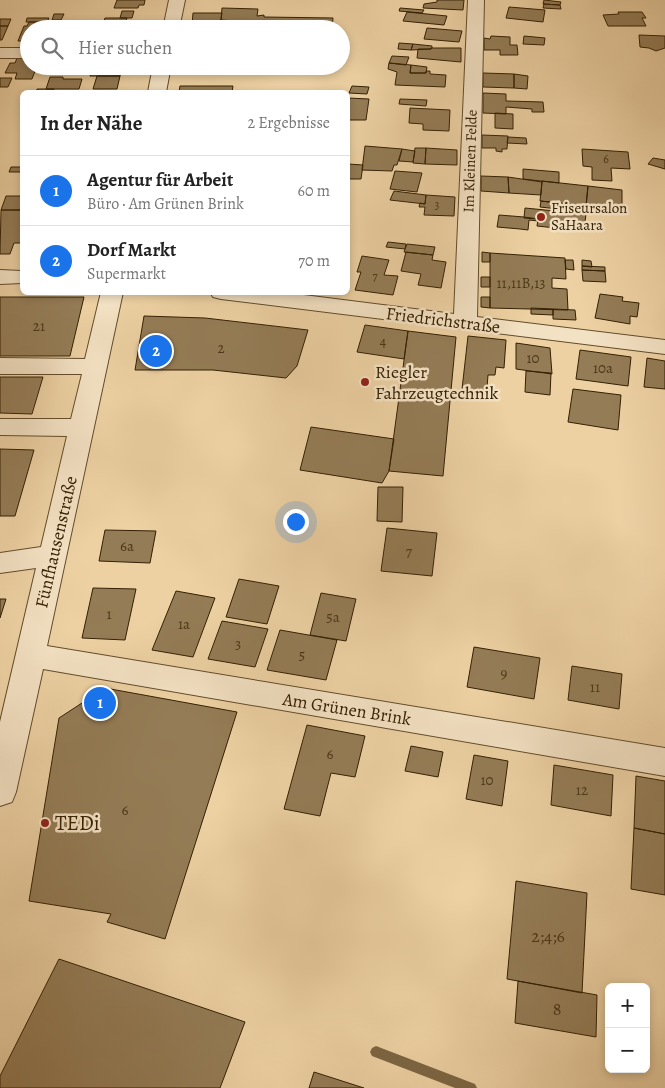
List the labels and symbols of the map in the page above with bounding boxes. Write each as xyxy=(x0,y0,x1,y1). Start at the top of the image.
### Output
street label: Im Kleinen Felde xyxy=(458,109,482,213)
house number: 6 xyxy=(603,151,609,167)
house number: 3 xyxy=(435,197,440,213)
place label: Friseursalon SaHaara xyxy=(551,198,627,235)
marker: Friseursalon SaHaara xyxy=(535,211,547,223)
house number: 7 xyxy=(372,268,378,284)
house number: 11,11B,13 xyxy=(496,273,546,293)
street label: Friedrichstraße xyxy=(385,301,501,339)
house number: 21 xyxy=(33,316,45,336)
house number: 4 xyxy=(380,331,387,351)
pin: 2 xyxy=(140,332,172,370)
house number: 2 xyxy=(217,338,225,358)
house number: 10 xyxy=(526,348,540,368)
house number: 10a xyxy=(593,358,613,378)
place label: Riegler Fahrzeugtechnik xyxy=(375,360,499,405)
marker: Riegler Fahrzeugtechnik xyxy=(359,376,371,388)
street label: Fünfhausenstraße xyxy=(29,474,83,610)
your location xyxy=(283,509,309,535)
house number: 6a xyxy=(120,536,134,556)
house number: 7 xyxy=(406,542,413,562)
house number: 1 xyxy=(106,604,112,624)
house number: 5a xyxy=(326,607,340,627)
house number: 1a xyxy=(178,614,190,634)
house number: 3 xyxy=(235,634,241,654)
house number: 5 xyxy=(299,645,305,665)
house number: 9 xyxy=(501,663,508,683)
house number: 11 xyxy=(590,677,600,697)
pin: 1 xyxy=(84,684,116,722)
street label: Am Grünen Brink xyxy=(280,687,413,731)
house number: 6 xyxy=(327,744,334,764)
house number: 10 xyxy=(480,770,494,790)
house number: 12 xyxy=(576,780,588,800)
house number: 6 xyxy=(122,800,129,820)
place label: TEDi xyxy=(55,809,100,837)
marker: TEDi xyxy=(39,817,51,829)
house number: 2;4;6 xyxy=(531,924,565,948)
house number: 8 xyxy=(553,997,561,1021)

